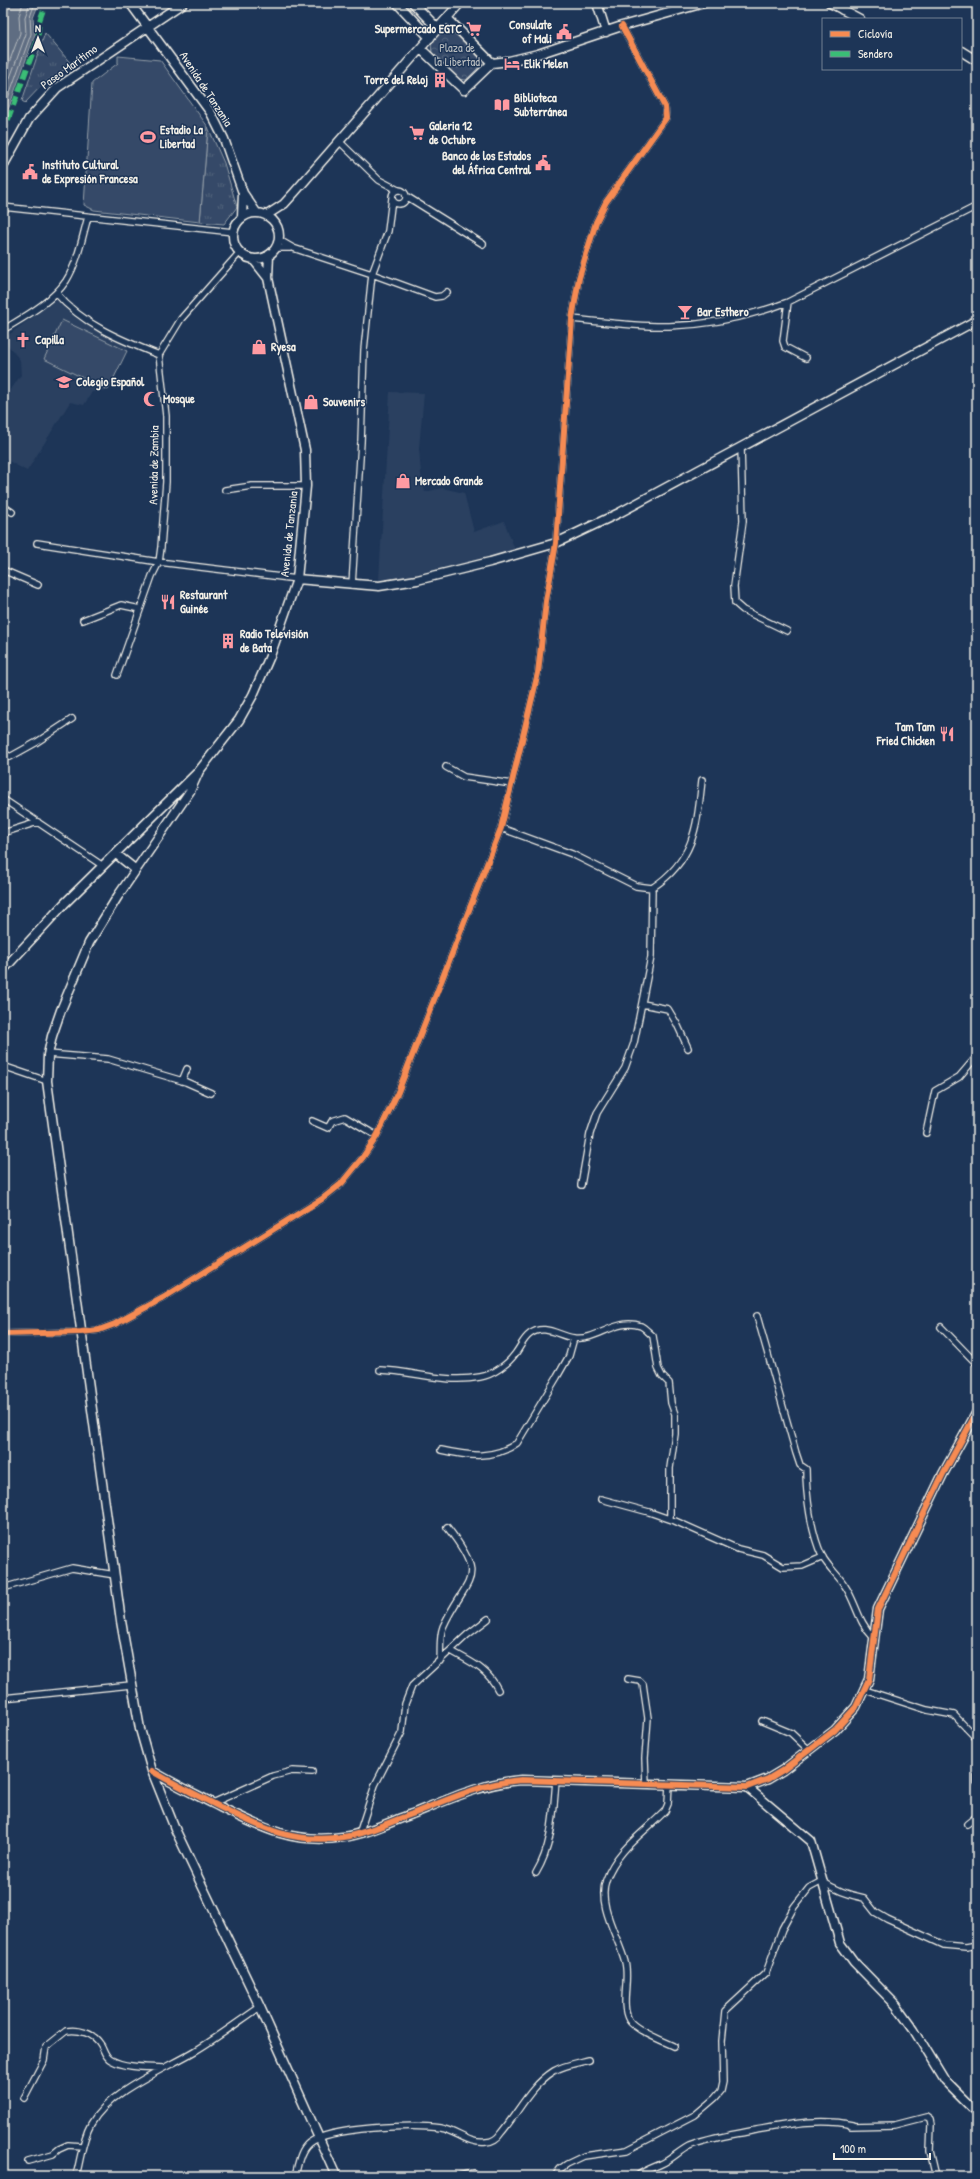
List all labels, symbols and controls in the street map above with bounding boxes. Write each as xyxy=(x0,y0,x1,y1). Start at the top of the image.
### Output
place label: Consulate of Mali xyxy=(509,16,552,47)
north arrow xyxy=(18,18,58,58)
legend xyxy=(822,18,962,70)
place label: Supermercado EGTC xyxy=(375,20,462,38)
supermarket icon: Supermercado EGTC xyxy=(465,20,483,38)
text: N xyxy=(35,21,41,35)
public building icon: Consulate of Mali xyxy=(555,23,573,41)
text: Ciclovía xyxy=(858,25,892,42)
park label: Plaza de la Libertad xyxy=(434,39,480,70)
street label: Paseo Marítimo xyxy=(37,40,101,93)
text: Sendero xyxy=(858,45,893,62)
street label: Avenida de Tanzania xyxy=(176,48,237,130)
hotel icon: Elik Melen xyxy=(503,55,521,73)
place label: Elik Melen xyxy=(524,55,569,72)
place label: Torre del Reloj xyxy=(363,71,428,88)
building icon: Torre del Reloj xyxy=(431,71,449,89)
place label: Biblioteca Subterránea xyxy=(514,89,567,120)
library icon: Biblioteca Subterránea xyxy=(493,96,511,114)
place label: Galeria 12 de Octubre xyxy=(429,117,476,148)
place label: Estadio La Libertad xyxy=(160,121,203,152)
supermarket icon: Galeria 12 de Octubre xyxy=(408,124,426,142)
sports icon: Estadio La Libertad xyxy=(139,128,157,146)
place label: Banco de los Estados del África Central xyxy=(442,147,532,178)
public building icon: Banco de los Estados del África Central xyxy=(534,154,552,172)
place label: Instituto Cultural de Expresión Francesa xyxy=(42,156,138,188)
public building icon: Instituto Cultural de Expresión Francesa xyxy=(21,163,39,181)
bar icon: Bar Esthero xyxy=(676,303,694,321)
place label: Bar Esthero xyxy=(697,303,749,320)
church icon: Capilla xyxy=(14,331,32,349)
place label: Capilla xyxy=(35,331,64,349)
shop icon: Ryesa xyxy=(250,338,268,356)
place label: Ryesa xyxy=(271,338,296,356)
school or university icon: Colegio Español xyxy=(55,373,73,391)
place label: Colegio Español xyxy=(76,373,145,391)
mosque icon: Mosque xyxy=(142,390,160,408)
place label: Mosque xyxy=(163,390,195,408)
shop icon: Souvenirs xyxy=(302,393,320,411)
place label: Souvenirs xyxy=(323,393,365,410)
street label: Avenida de Zambia xyxy=(144,425,163,505)
shop icon: Mercado Grande xyxy=(394,472,412,490)
place label: Mercado Grande xyxy=(415,472,483,489)
street label: Avenida de Tanzania xyxy=(276,490,301,578)
place label: Restaurant Guinée xyxy=(180,586,228,617)
restaurant icon: Restaurant Guinée xyxy=(159,593,177,611)
place label: Radio Televisión de Bata xyxy=(240,625,309,656)
building icon: Radio Televisión de Bata xyxy=(219,632,237,650)
place label: Tam Tam Fried Chicken xyxy=(876,718,936,749)
restaurant icon: Tam Tam Fried Chicken xyxy=(938,725,956,743)
scale bar xyxy=(834,2135,930,2161)
text: 100 m xyxy=(840,2140,866,2157)

